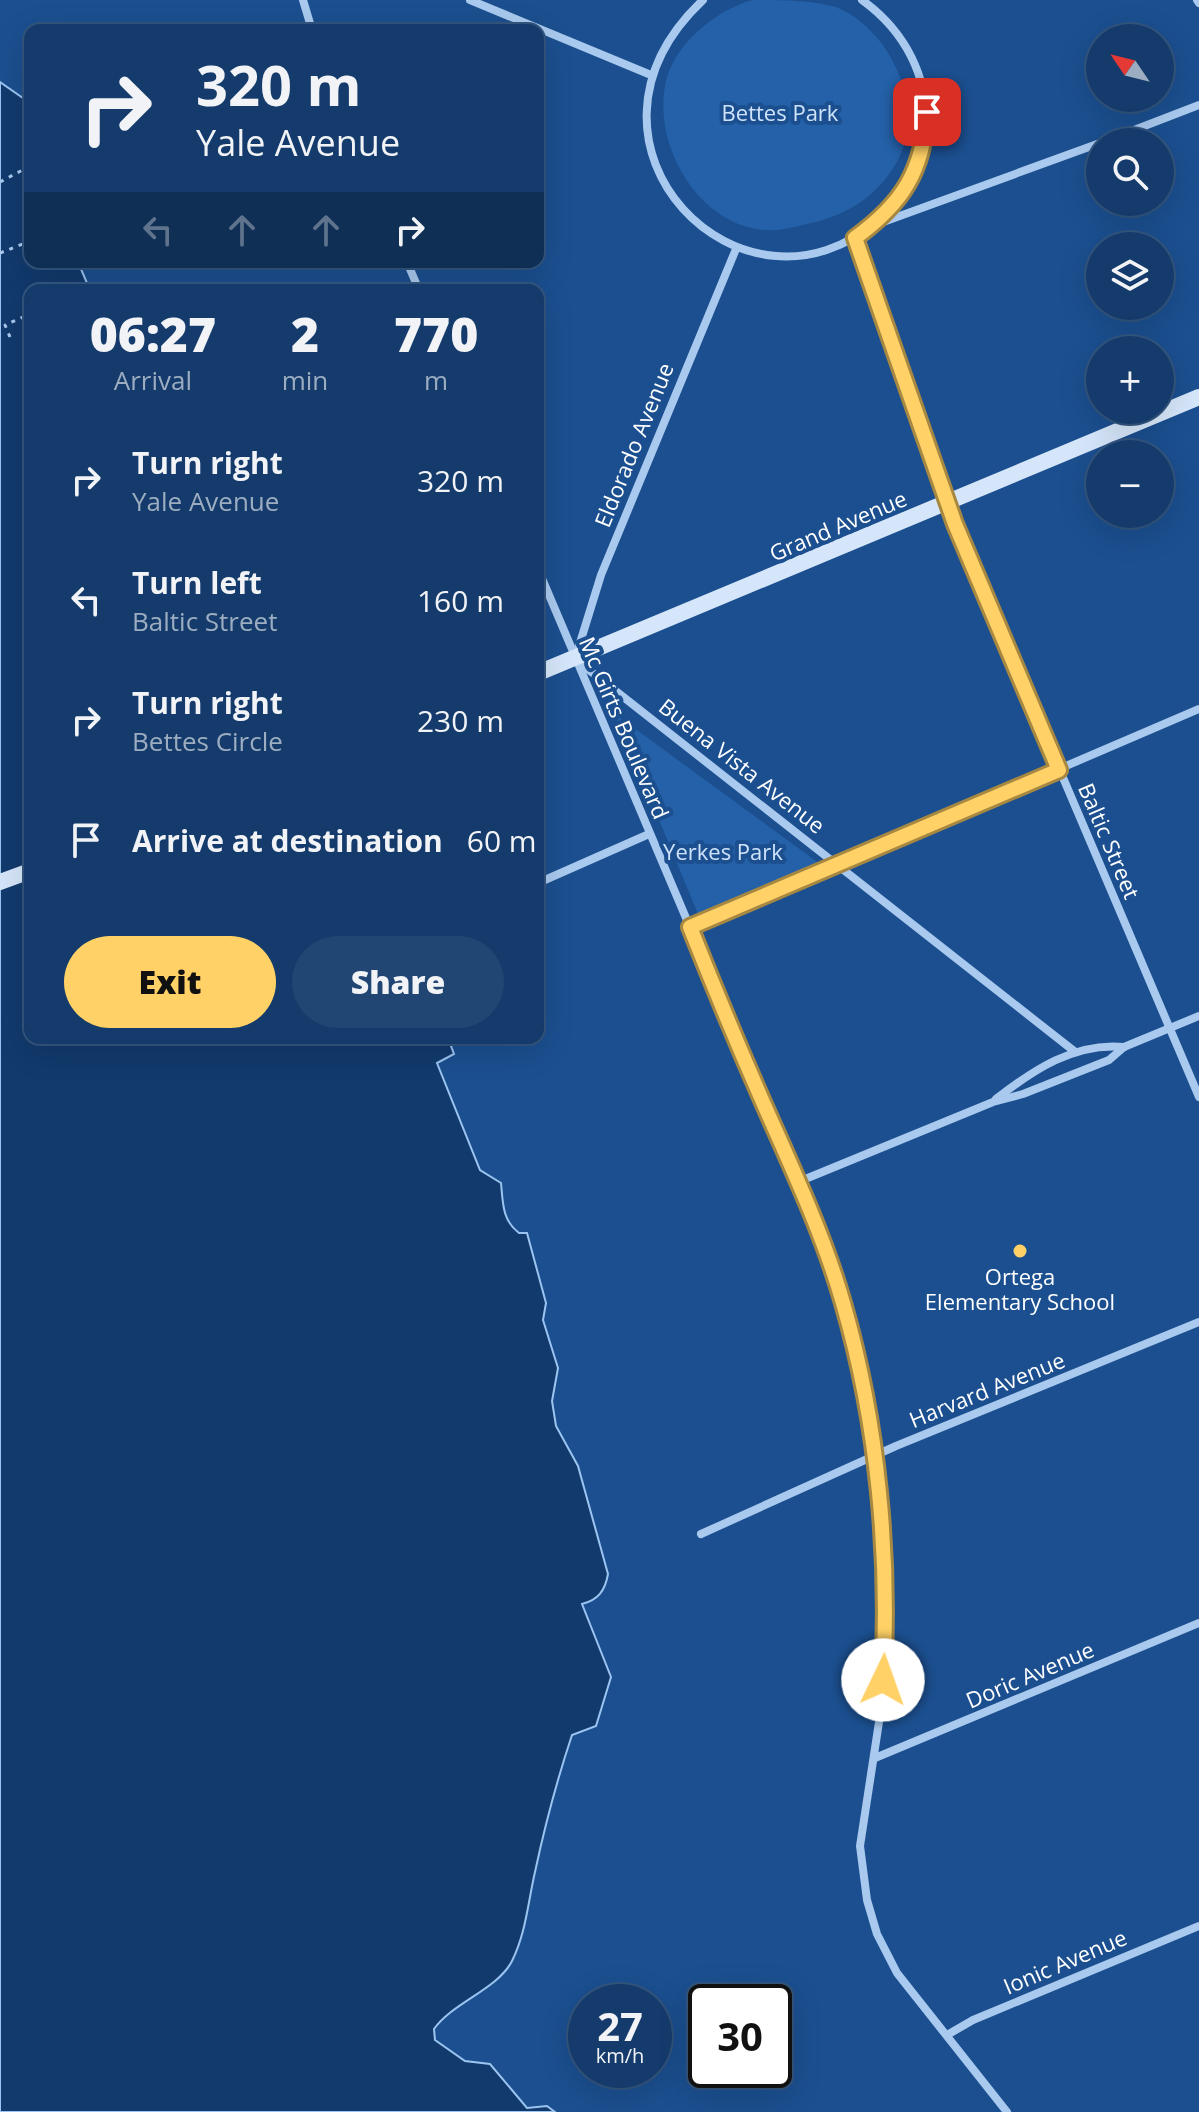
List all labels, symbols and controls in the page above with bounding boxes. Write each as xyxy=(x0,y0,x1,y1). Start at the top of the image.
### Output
north arrow xyxy=(1086,24,1174,112)
map controls xyxy=(1086,24,1174,528)
text: 320 m xyxy=(196,46,362,122)
icon: right xyxy=(64,56,168,160)
pin xyxy=(893,78,961,146)
icon: arrive xyxy=(905,90,949,134)
park label: Bettes Park xyxy=(722,97,839,127)
text: Yale Avenue xyxy=(196,118,400,167)
button: search xyxy=(1086,128,1174,216)
icon: left xyxy=(136,208,180,252)
icon: ahead xyxy=(220,208,264,252)
icon: ahead xyxy=(304,208,348,252)
icon: right xyxy=(388,208,432,252)
button: layers xyxy=(1086,232,1174,320)
text: 06:27 xyxy=(90,301,216,366)
text: 2 xyxy=(291,301,319,366)
text: 770 xyxy=(394,301,478,366)
button: + xyxy=(1086,336,1174,424)
street label: Eldorado Avenue xyxy=(586,358,680,531)
text: Arrival xyxy=(114,362,192,398)
text: min xyxy=(282,362,328,398)
text: m xyxy=(424,362,448,398)
button: − xyxy=(1086,440,1174,528)
text: Turn right xyxy=(132,442,283,483)
icon: right xyxy=(64,458,108,502)
text: 320 m xyxy=(417,460,504,501)
text: Yale Avenue xyxy=(132,483,279,519)
street label: Grand Avenue xyxy=(764,483,911,568)
text: Turn left xyxy=(132,562,262,603)
icon: left xyxy=(64,578,108,622)
text: 160 m xyxy=(417,580,504,621)
text: Baltic Street xyxy=(132,603,277,639)
street label: Mc Girts Boulevard xyxy=(573,632,677,823)
text: Turn right xyxy=(132,682,283,723)
street label: Buena Vista Avenue xyxy=(653,691,832,840)
icon: right xyxy=(64,698,108,742)
text: 230 m xyxy=(417,700,504,741)
text: Bettes Circle xyxy=(132,723,283,759)
street label: Baltic Street xyxy=(1072,778,1148,903)
icon: arrive xyxy=(64,818,108,862)
text: Arrive at destination xyxy=(132,820,443,861)
text: 60 m xyxy=(467,820,537,861)
park label: Yerkes Park xyxy=(663,836,783,866)
button: Exit xyxy=(64,936,276,1028)
button: Share xyxy=(292,936,504,1028)
marker: Ortega Elementary School xyxy=(1011,1242,1029,1260)
place label: Ortega Elementary School xyxy=(925,1261,1115,1316)
street label: Harvard Avenue xyxy=(904,1344,1069,1434)
street label: Doric Avenue xyxy=(961,1634,1098,1715)
position arrow xyxy=(841,1638,925,1722)
street label: Ionic Avenue xyxy=(998,1922,1131,2001)
speed limit sign: 30 xyxy=(688,1984,792,2088)
text: 27 xyxy=(597,1998,643,2053)
text: km/h xyxy=(596,2042,644,2069)

